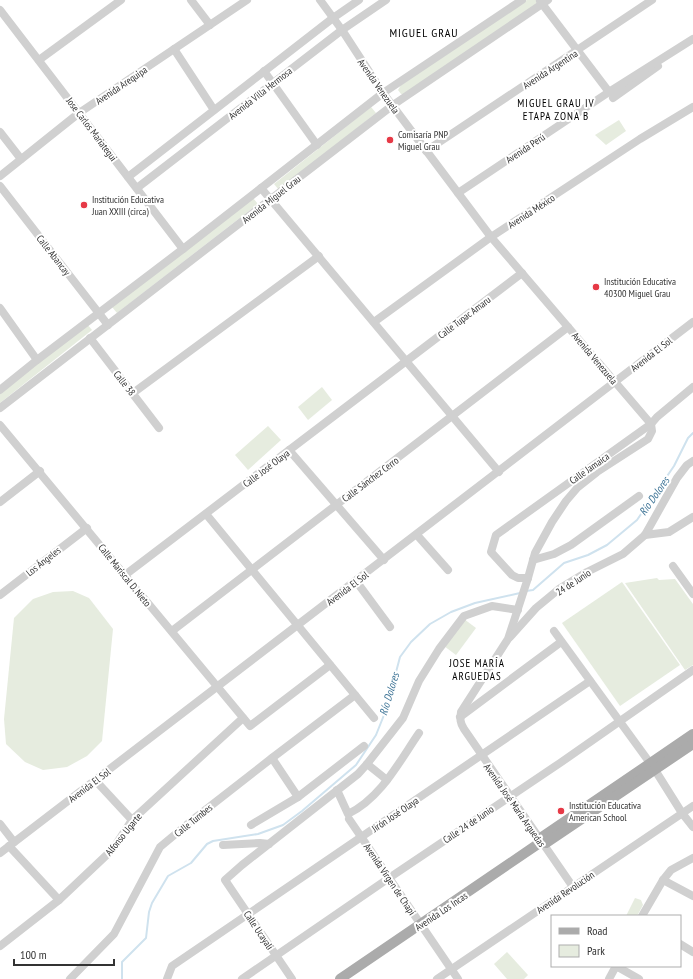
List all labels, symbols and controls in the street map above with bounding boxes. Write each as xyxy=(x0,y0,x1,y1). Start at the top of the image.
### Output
district label: MIGUEL GRAU xyxy=(389,25,459,40)
street label: Avenida Argentina xyxy=(520,47,580,92)
street label: Avenida Venezuela xyxy=(355,56,402,116)
street label: Avenida Arequipa xyxy=(93,63,150,108)
street label: Avenida Villa Hermosa xyxy=(226,64,295,122)
street label: Jose Carlos Mariategui xyxy=(63,94,120,164)
district label: MIGUEL GRAU IV ETAPA ZONA B xyxy=(517,96,595,123)
place label: Comisaría PNP Miguel Grau xyxy=(398,128,449,153)
street label: Avenida Perú xyxy=(503,130,548,166)
marker: Comisaría PNP Miguel Grau xyxy=(385,135,395,145)
street label: Avenida Miguel Grau xyxy=(239,172,303,226)
street label: Avenida México xyxy=(505,191,557,232)
place label: Institución Educativa Juan XXIII (circa) xyxy=(91,193,164,218)
marker: Institución Educativa Juan XXIII (circa) xyxy=(79,200,89,210)
street label: Calle Abancay xyxy=(34,232,74,278)
place label: Institución Educativa 40300 Miguel Grau xyxy=(604,275,676,300)
marker: Institución Educativa 40300 Miguel Grau xyxy=(591,282,601,292)
street label: Calle Tupac Amaru xyxy=(435,293,493,342)
street label: Avenida Venezuela xyxy=(569,330,620,387)
street label: Avenida El Sol xyxy=(628,334,675,375)
street label: Calle 38 xyxy=(111,368,138,398)
street label: Calle José Olaya xyxy=(240,447,292,490)
street label: Calle Jamaica xyxy=(567,450,612,487)
street label: Calle Sánchez Cerro xyxy=(339,454,401,505)
water label: Río Dolores xyxy=(636,473,673,518)
street label: Calle Mariscal D. Nieto xyxy=(95,541,154,609)
street label: Los Ángeles xyxy=(23,543,64,579)
street label: 24 de Junio xyxy=(553,566,593,599)
street label: Avenida El Sol xyxy=(324,568,371,608)
district label: JOSE MARÍA ARGUEDAS xyxy=(448,656,505,683)
water label: Río Dolores xyxy=(376,670,402,717)
street label: Avenida José María Arguedas xyxy=(481,761,549,850)
street label: Avenida El Sol xyxy=(66,765,113,805)
street label: Jirón José Olaya xyxy=(368,794,421,835)
place label: Institución Educativa American School xyxy=(569,799,641,824)
street label: Calle Tumbes xyxy=(172,801,216,840)
street label: Calle 24 de Junio xyxy=(440,803,496,846)
marker: Institución Educativa American School xyxy=(556,806,566,816)
street label: Alfonso Ugarte xyxy=(102,810,145,858)
street label: Avenida Virgen de Chapi xyxy=(361,841,418,918)
street label: Avenida Revolución xyxy=(534,868,597,917)
street label: Avenida Los Incas xyxy=(413,889,471,934)
street label: Calle Ucayali xyxy=(241,908,276,952)
legend xyxy=(551,915,681,967)
text: Road xyxy=(587,923,607,938)
scale bar xyxy=(14,941,114,967)
text: Park xyxy=(587,943,605,958)
text: 100 m xyxy=(20,947,47,962)

